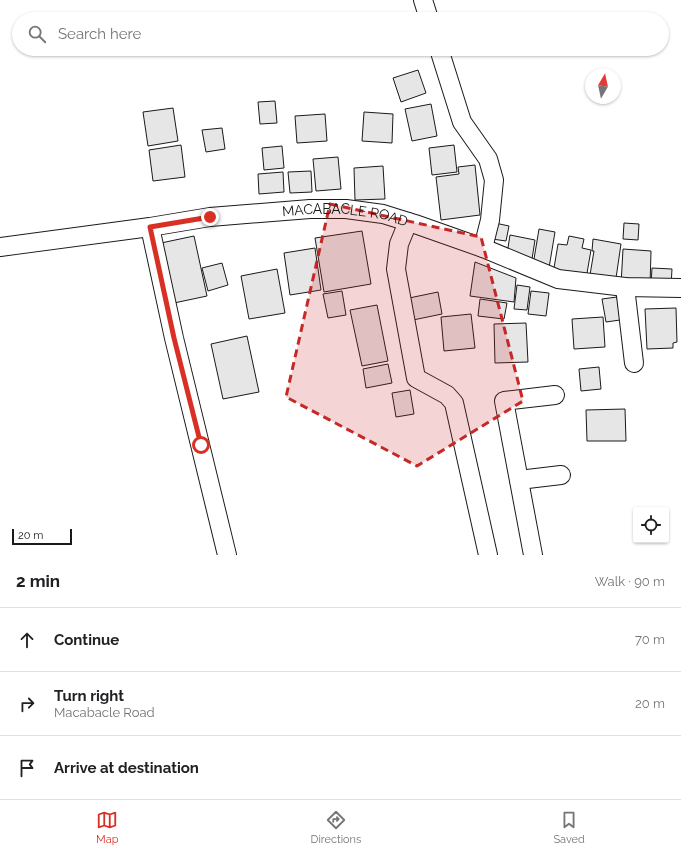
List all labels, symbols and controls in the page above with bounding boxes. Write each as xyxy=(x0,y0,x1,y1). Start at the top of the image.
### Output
search box xyxy=(12,12,669,56)
icon: search xyxy=(26,23,48,45)
text: Search here xyxy=(58,25,141,43)
north arrow xyxy=(585,68,621,104)
street label: MACABACLE ROAD xyxy=(281,201,410,229)
route end xyxy=(201,208,219,226)
route start xyxy=(192,436,210,454)
map controls xyxy=(633,507,669,543)
button: locate xyxy=(633,507,669,543)
scale bar xyxy=(12,527,72,546)
text: 20 m xyxy=(18,529,43,542)
text: 2 min xyxy=(16,571,60,591)
text: Walk · 90 m xyxy=(595,574,665,589)
icon: ahead xyxy=(16,629,38,651)
text: Continue xyxy=(54,631,119,649)
text: 70 m xyxy=(635,632,665,647)
text: Turn right xyxy=(54,687,124,705)
icon: right xyxy=(16,693,38,715)
text: 20 m xyxy=(635,696,665,711)
text: Macabacle Road xyxy=(54,705,155,720)
icon: arrive xyxy=(16,757,38,779)
text: Arrive at destination xyxy=(54,759,199,777)
tab: Map xyxy=(96,809,118,846)
tab: Directions xyxy=(311,809,361,846)
tab: Saved xyxy=(553,809,585,846)

